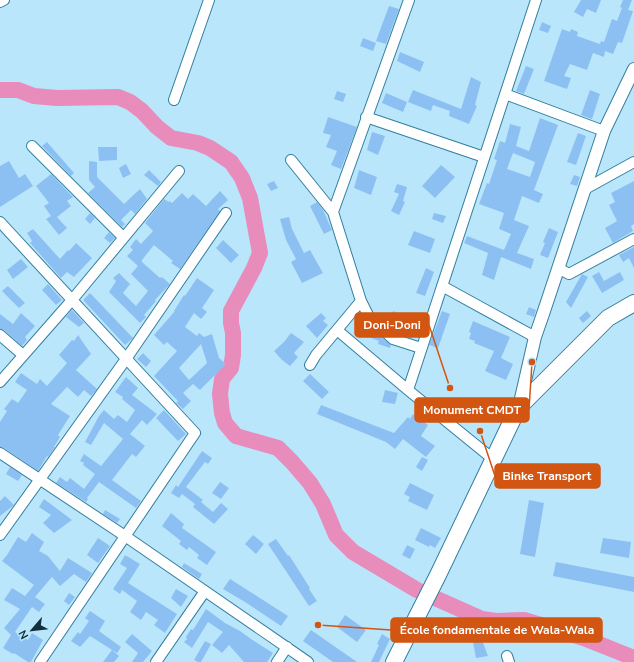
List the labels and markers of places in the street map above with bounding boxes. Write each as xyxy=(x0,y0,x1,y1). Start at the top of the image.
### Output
callout: Doni-Doni xyxy=(355,313,429,337)
callout: Monument CMDT xyxy=(415,398,529,422)
callout: Binke Transport xyxy=(495,464,600,488)
callout: École fondamentale de Wala-Wala xyxy=(391,618,602,642)

